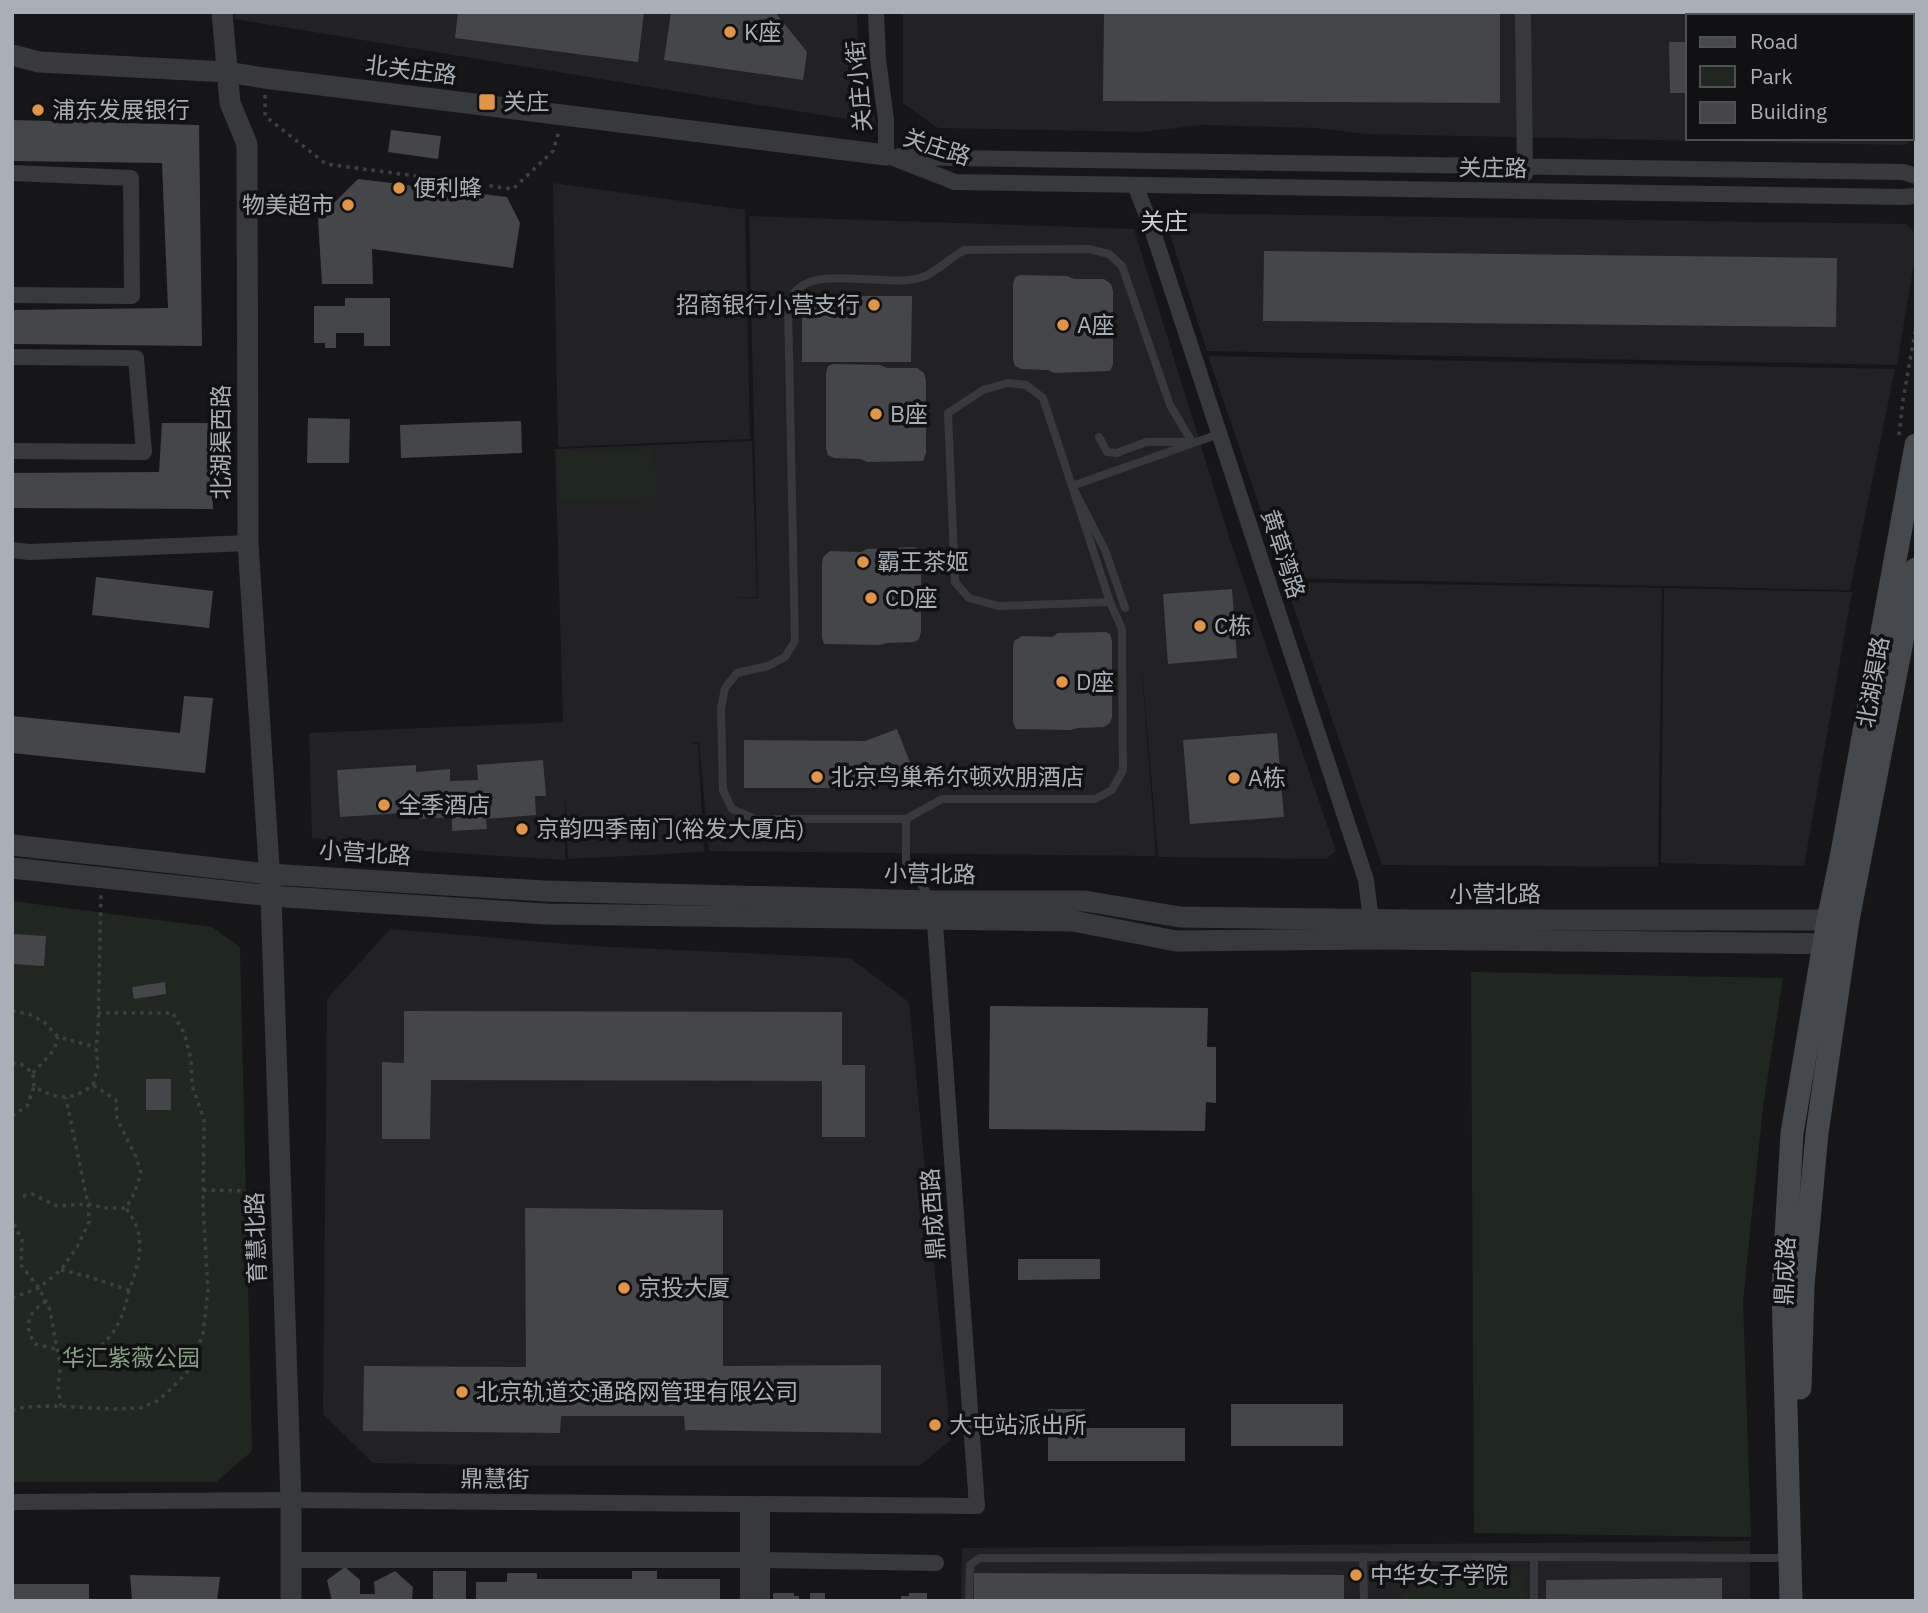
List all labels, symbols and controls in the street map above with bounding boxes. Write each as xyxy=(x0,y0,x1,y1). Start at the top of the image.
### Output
legend xyxy=(1686,14,1914,140)
place label: K座 xyxy=(744,16,782,46)
marker: K座 xyxy=(722,24,738,40)
text: Road xyxy=(1750,27,1798,55)
street label: 关庄小街 xyxy=(839,39,877,133)
street label: 北关庄路 xyxy=(364,49,459,90)
text: Park xyxy=(1750,62,1793,90)
place label: 关庄 xyxy=(503,86,549,116)
marker: 关庄 xyxy=(477,92,497,112)
place label: 浦东发展银行 xyxy=(52,94,190,124)
text: Building xyxy=(1750,97,1827,125)
marker: 浦东发展银行 xyxy=(30,102,46,118)
street label: 关庄路 xyxy=(900,121,975,171)
street label: 关庄路 xyxy=(1458,151,1528,183)
place label: 便利蜂 xyxy=(413,172,482,202)
marker: 便利蜂 xyxy=(391,180,407,196)
place label: 物美超市 xyxy=(242,189,334,219)
marker: 物美超市 xyxy=(340,197,356,213)
district label: 关庄 xyxy=(1140,205,1188,237)
place label: 招商银行小营支行 xyxy=(676,289,860,319)
marker: 招商银行小营支行 xyxy=(866,297,882,313)
place label: A座 xyxy=(1077,309,1115,339)
marker: A座 xyxy=(1055,317,1071,333)
street label: 北湖渠西路 xyxy=(205,385,235,500)
place label: B座 xyxy=(890,398,928,428)
marker: B座 xyxy=(868,406,884,422)
street label: 黄草湾路 xyxy=(1255,505,1312,602)
place label: 霸王茶姬 xyxy=(877,546,969,576)
marker: 霸王茶姬 xyxy=(855,554,871,570)
place label: CD座 xyxy=(885,582,938,612)
marker: CD座 xyxy=(863,590,879,606)
place label: C栋 xyxy=(1214,610,1251,640)
marker: C栋 xyxy=(1192,618,1208,634)
street label: 北湖渠路 xyxy=(1849,634,1895,730)
place label: D座 xyxy=(1076,666,1114,696)
marker: D座 xyxy=(1054,674,1070,690)
place label: 北京鸟巢希尔顿欢朋酒店 xyxy=(831,761,1084,791)
place label: A栋 xyxy=(1248,762,1286,792)
marker: 北京鸟巢希尔顿欢朋酒店 xyxy=(809,769,825,785)
marker: A栋 xyxy=(1226,770,1242,786)
place label: 全季酒店 xyxy=(398,789,490,819)
marker: 全季酒店 xyxy=(376,797,392,813)
place label: 京韵四季南门(裕发大厦店) xyxy=(536,813,804,843)
marker: 京韵四季南门(裕发大厦店) xyxy=(514,821,530,837)
street label: 小营北路 xyxy=(318,834,412,870)
street label: 小营北路 xyxy=(884,857,976,889)
street label: 小营北路 xyxy=(1449,878,1541,908)
street label: 鼎成西路 xyxy=(914,1167,950,1261)
street label: 育慧北路 xyxy=(238,1192,272,1285)
street label: 鼎成路 xyxy=(1768,1236,1800,1306)
place label: 京投大厦 xyxy=(638,1272,730,1302)
marker: 京投大厦 xyxy=(616,1280,632,1296)
park label: 华汇紫薇公园 xyxy=(62,1342,200,1372)
place label: 北京轨道交通路网管理有限公司 xyxy=(476,1376,798,1406)
marker: 北京轨道交通路网管理有限公司 xyxy=(454,1384,470,1400)
place label: 大屯站派出所 xyxy=(949,1409,1087,1439)
marker: 大屯站派出所 xyxy=(927,1417,943,1433)
street label: 鼎慧街 xyxy=(460,1462,530,1494)
place label: 中华女子学院 xyxy=(1370,1559,1508,1589)
marker: 中华女子学院 xyxy=(1348,1567,1364,1583)

